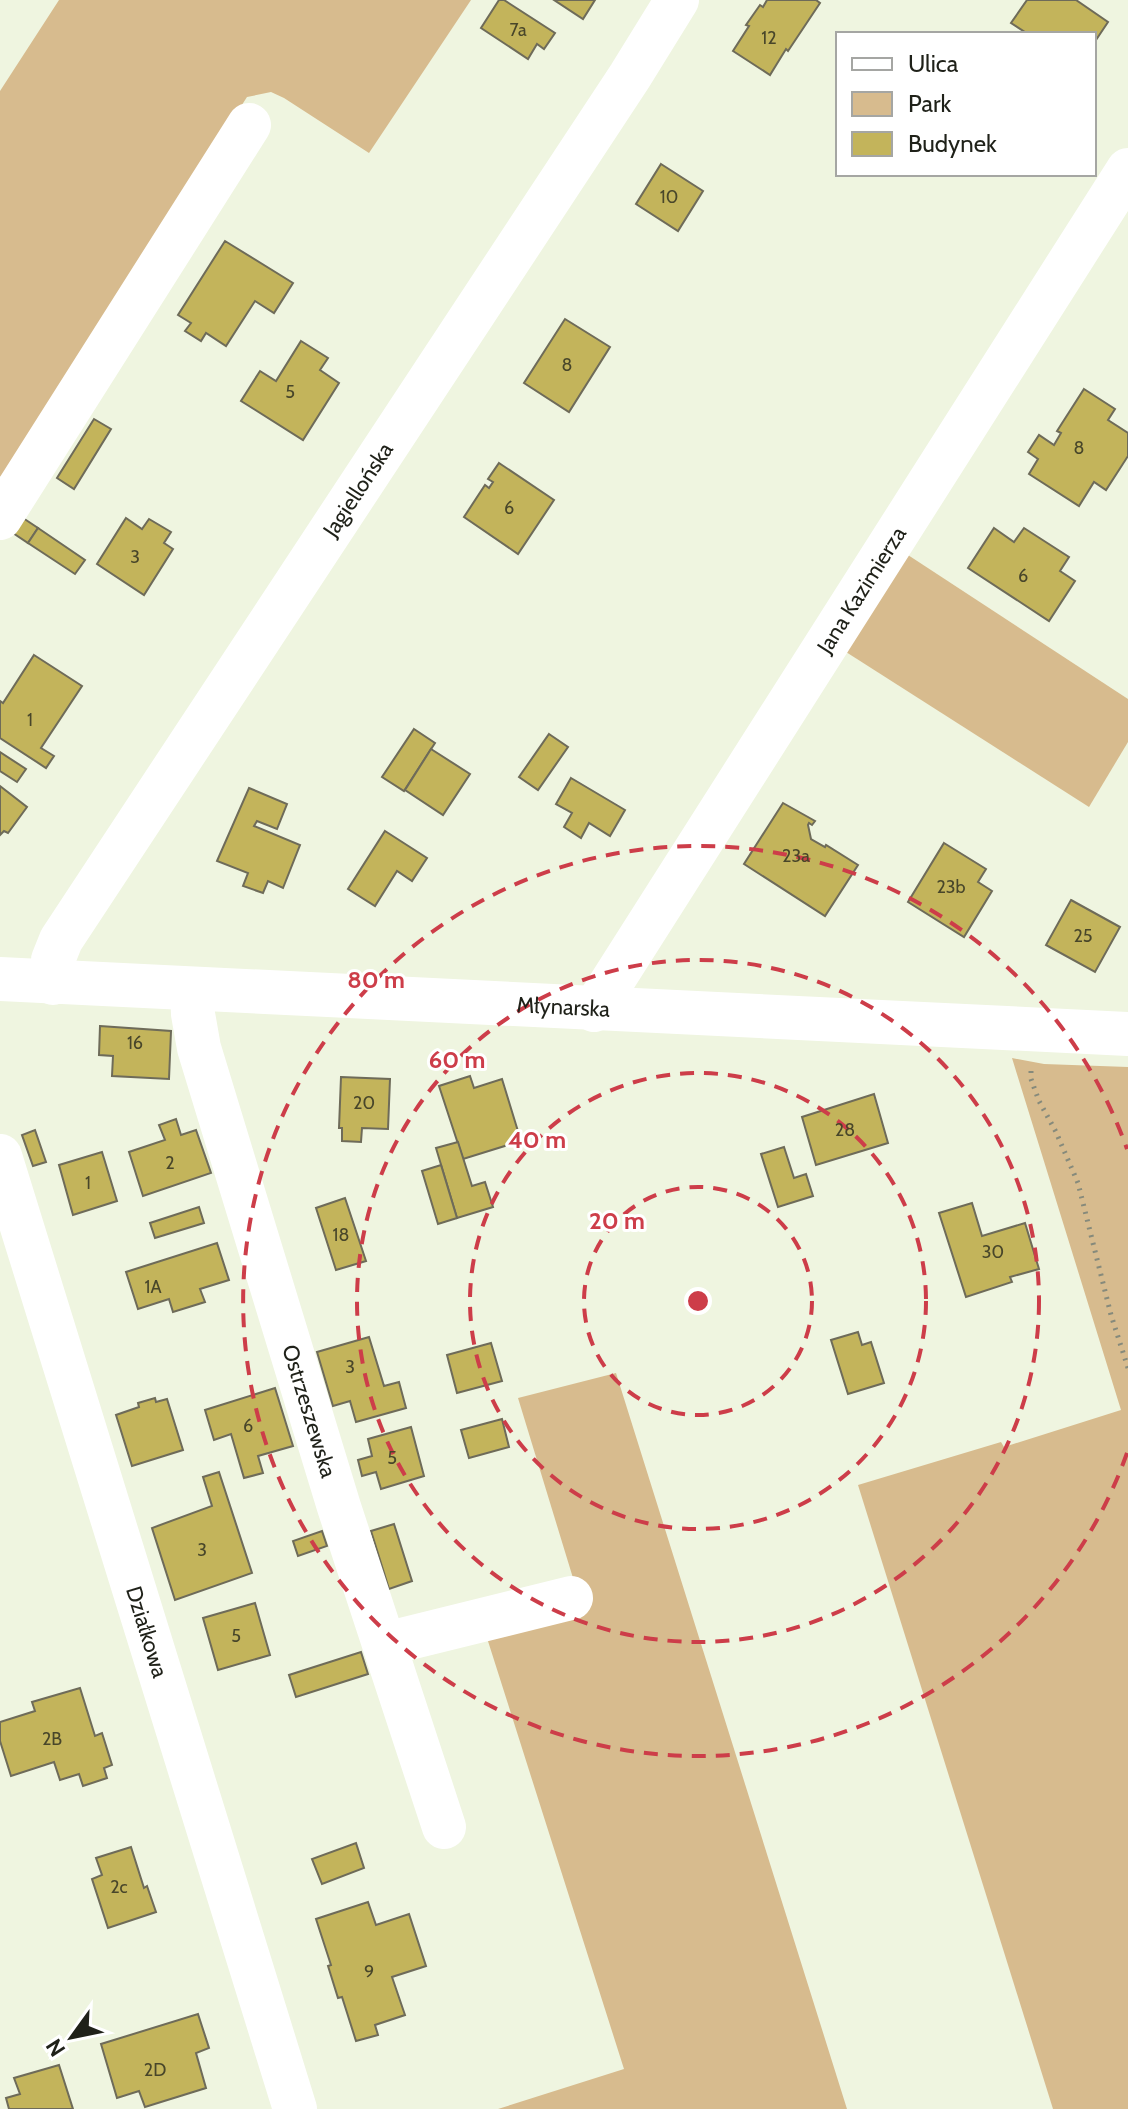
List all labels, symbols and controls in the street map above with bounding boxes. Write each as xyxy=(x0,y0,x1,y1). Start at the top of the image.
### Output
house number: 7a xyxy=(509,19,527,41)
house number: 12 xyxy=(761,27,777,49)
legend xyxy=(836,32,1096,176)
text: Ulica xyxy=(908,49,959,78)
text: Park xyxy=(908,89,951,118)
text: Budynek xyxy=(908,129,997,158)
house number: 10 xyxy=(660,186,678,208)
house number: 8 xyxy=(562,354,572,376)
house number: 5 xyxy=(285,381,295,403)
street label: Jagiellońska xyxy=(316,437,399,543)
house number: 8 xyxy=(1074,437,1084,459)
house number: 6 xyxy=(504,497,514,519)
street label: Jana Kazimierza xyxy=(810,521,912,659)
house number: 3 xyxy=(130,546,140,568)
house number: 6 xyxy=(1018,565,1028,587)
house number: 1 xyxy=(27,709,33,731)
house number: 23a xyxy=(782,845,810,867)
house number: 23b xyxy=(936,876,966,898)
house number: 25 xyxy=(1073,925,1093,947)
text: 80 m xyxy=(347,965,405,994)
street label: Młynarska xyxy=(516,991,611,1022)
house number: 16 xyxy=(127,1032,143,1054)
text: 60 m xyxy=(429,1045,485,1074)
house number: 20 xyxy=(353,1092,375,1114)
house number: 28 xyxy=(835,1119,855,1141)
text: 40 m xyxy=(508,1125,566,1154)
house number: 2 xyxy=(165,1152,175,1174)
house number: 1 xyxy=(85,1172,91,1194)
text: 20 m xyxy=(589,1206,645,1235)
house number: 18 xyxy=(333,1224,349,1246)
house number: 30 xyxy=(982,1241,1004,1263)
house number: 1A xyxy=(145,1276,161,1298)
centre of rings xyxy=(684,1287,712,1315)
street label: Ostrzeszewska xyxy=(277,1341,343,1481)
house number: 3 xyxy=(345,1356,355,1378)
house number: 6 xyxy=(243,1415,253,1437)
house number: 5 xyxy=(387,1447,397,1469)
house number: 3 xyxy=(197,1539,207,1561)
street label: Działkowa xyxy=(120,1583,174,1681)
house number: 5 xyxy=(231,1625,241,1647)
house number: 2B xyxy=(42,1728,62,1750)
house number: 2c xyxy=(110,1876,128,1898)
house number: 9 xyxy=(364,1961,374,1983)
north arrow xyxy=(32,1997,112,2077)
text: N xyxy=(40,2034,71,2061)
house number: 2D xyxy=(144,2059,166,2081)

